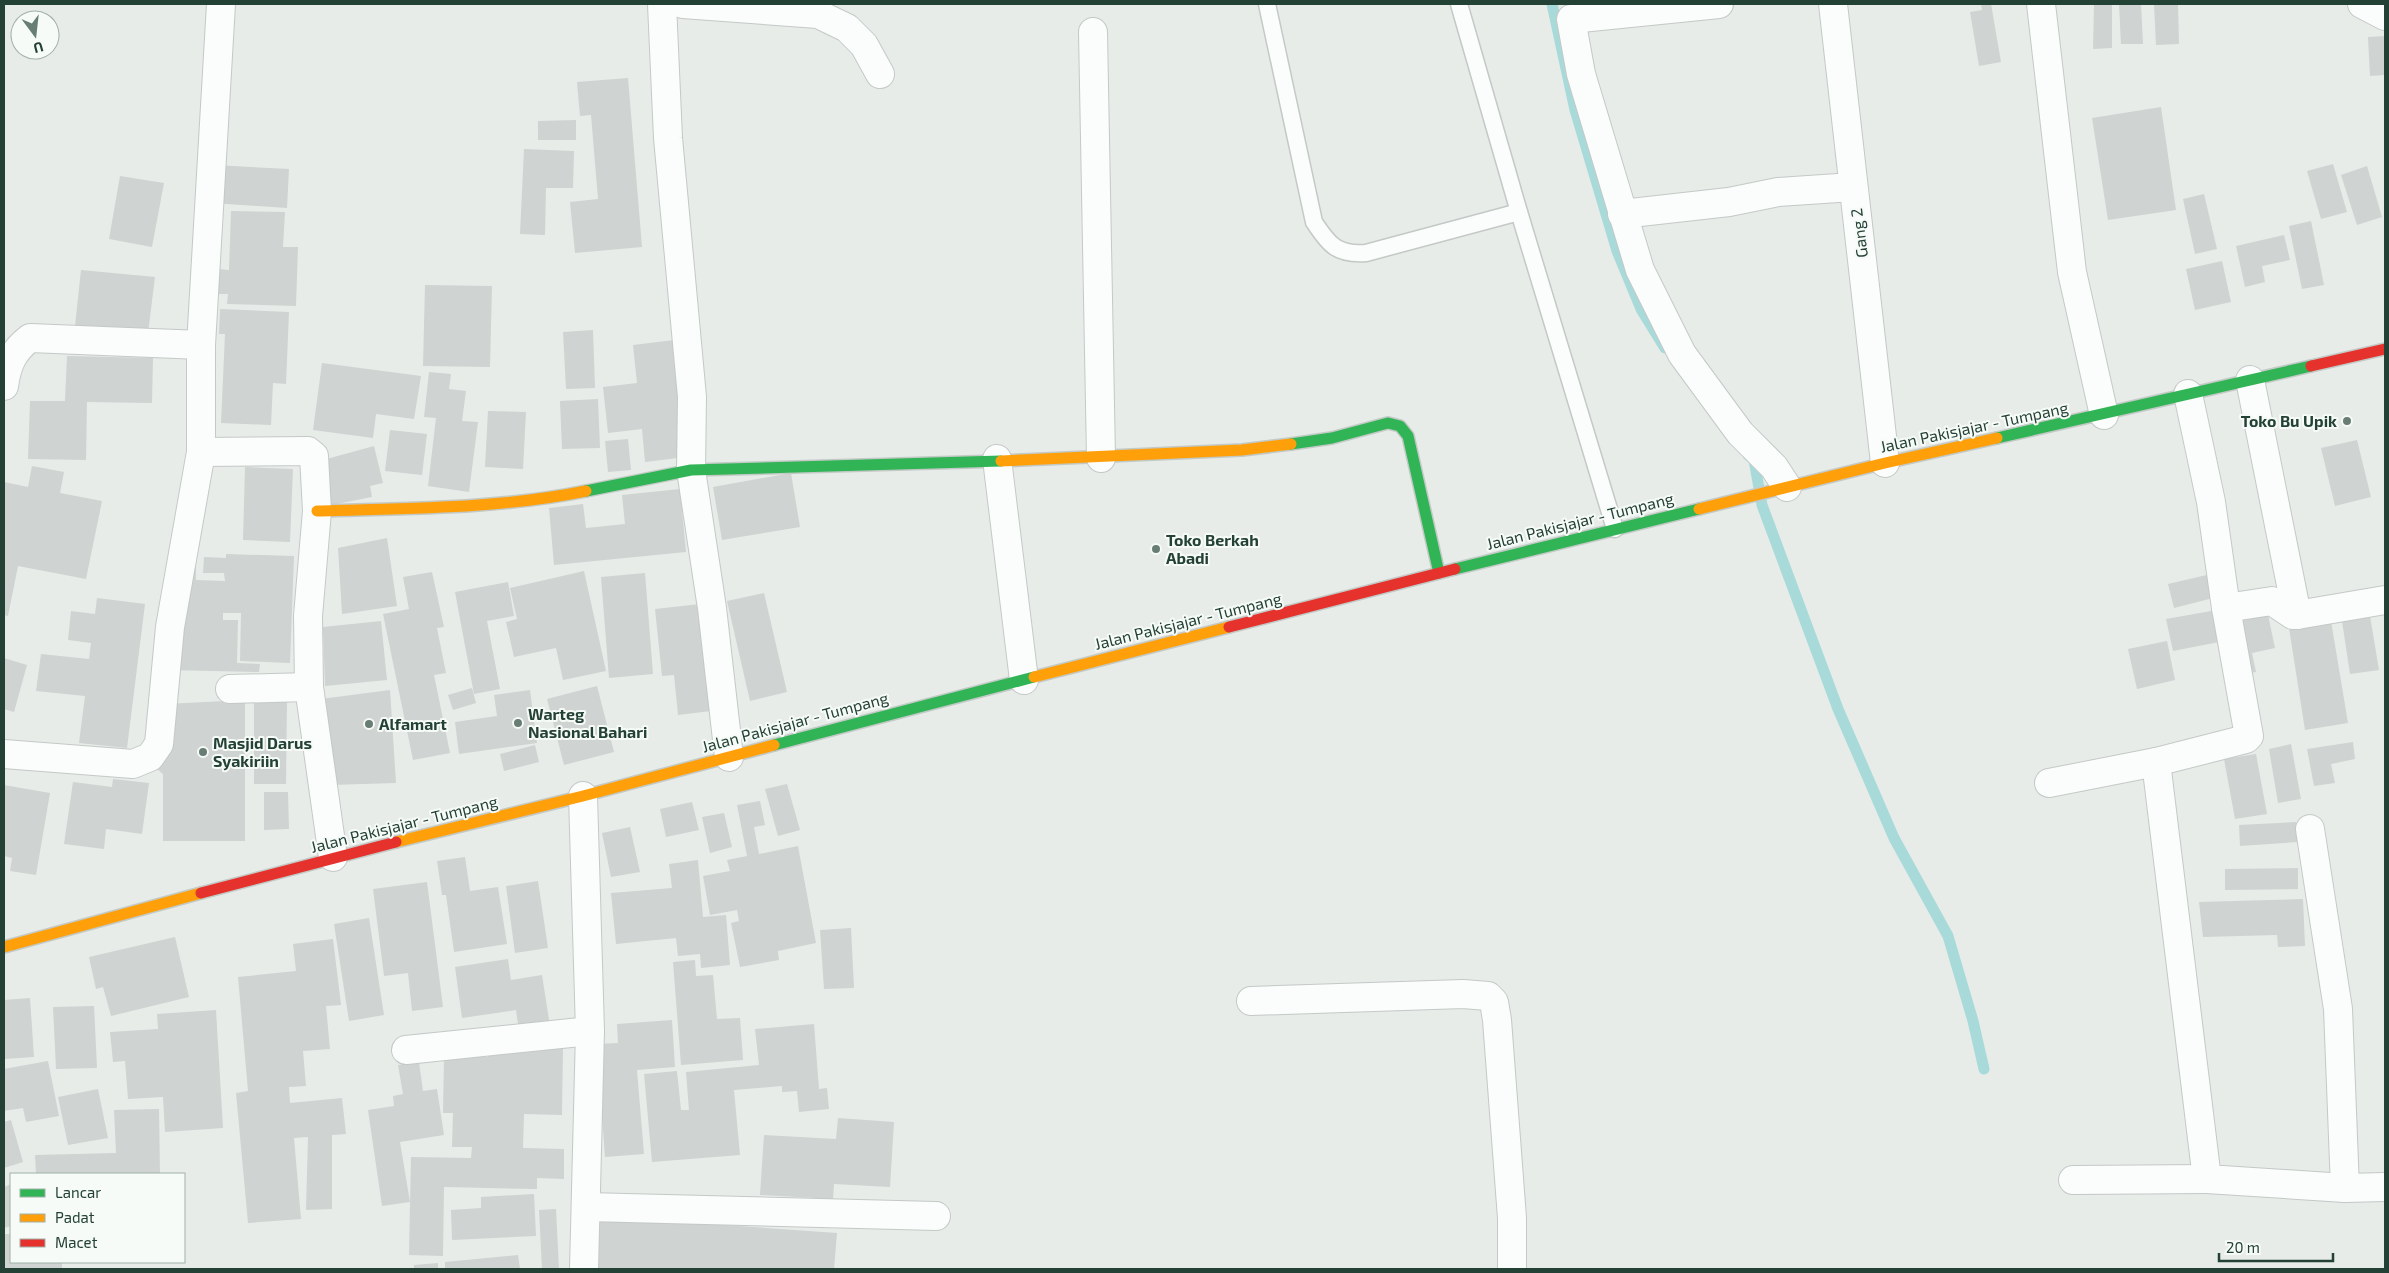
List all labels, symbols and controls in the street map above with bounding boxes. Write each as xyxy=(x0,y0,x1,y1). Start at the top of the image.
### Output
north arrow xyxy=(10,10,60,60)
text: U xyxy=(32,39,45,57)
street label: Gang 2 xyxy=(1846,207,1871,259)
street label: Jalan Pakisjajar - Tumpang xyxy=(1878,397,2070,457)
place label: Toko Bu Upik xyxy=(2241,411,2337,430)
marker: Toko Bu Upik xyxy=(2341,415,2353,427)
street label: Jalan Pakisjajar - Tumpang xyxy=(1484,488,1676,554)
place label: Toko Berkah Abadi xyxy=(1166,530,1259,567)
marker: Toko Berkah Abadi xyxy=(1150,543,1162,555)
street label: Jalan Pakisjajar - Tumpang xyxy=(1092,588,1284,654)
street label: Jalan Pakisjajar - Tumpang xyxy=(700,687,890,756)
place label: Warteg Nasional Bahari xyxy=(528,704,647,741)
place label: Alfamart xyxy=(379,714,447,733)
marker: Warteg Nasional Bahari xyxy=(512,717,524,729)
marker: Alfamart xyxy=(363,718,375,730)
place label: Masjid Darus Syakiriin xyxy=(213,733,312,771)
marker: Masjid Darus Syakiriin xyxy=(197,746,209,758)
street label: Jalan Pakisjajar - Tumpang xyxy=(308,791,500,857)
legend xyxy=(10,1173,185,1263)
text: Lancar xyxy=(55,1183,101,1201)
text: Padat xyxy=(55,1208,95,1226)
scale bar xyxy=(2219,1230,2333,1262)
text: Macet xyxy=(55,1233,98,1251)
text: 20 m xyxy=(2226,1238,2260,1256)

